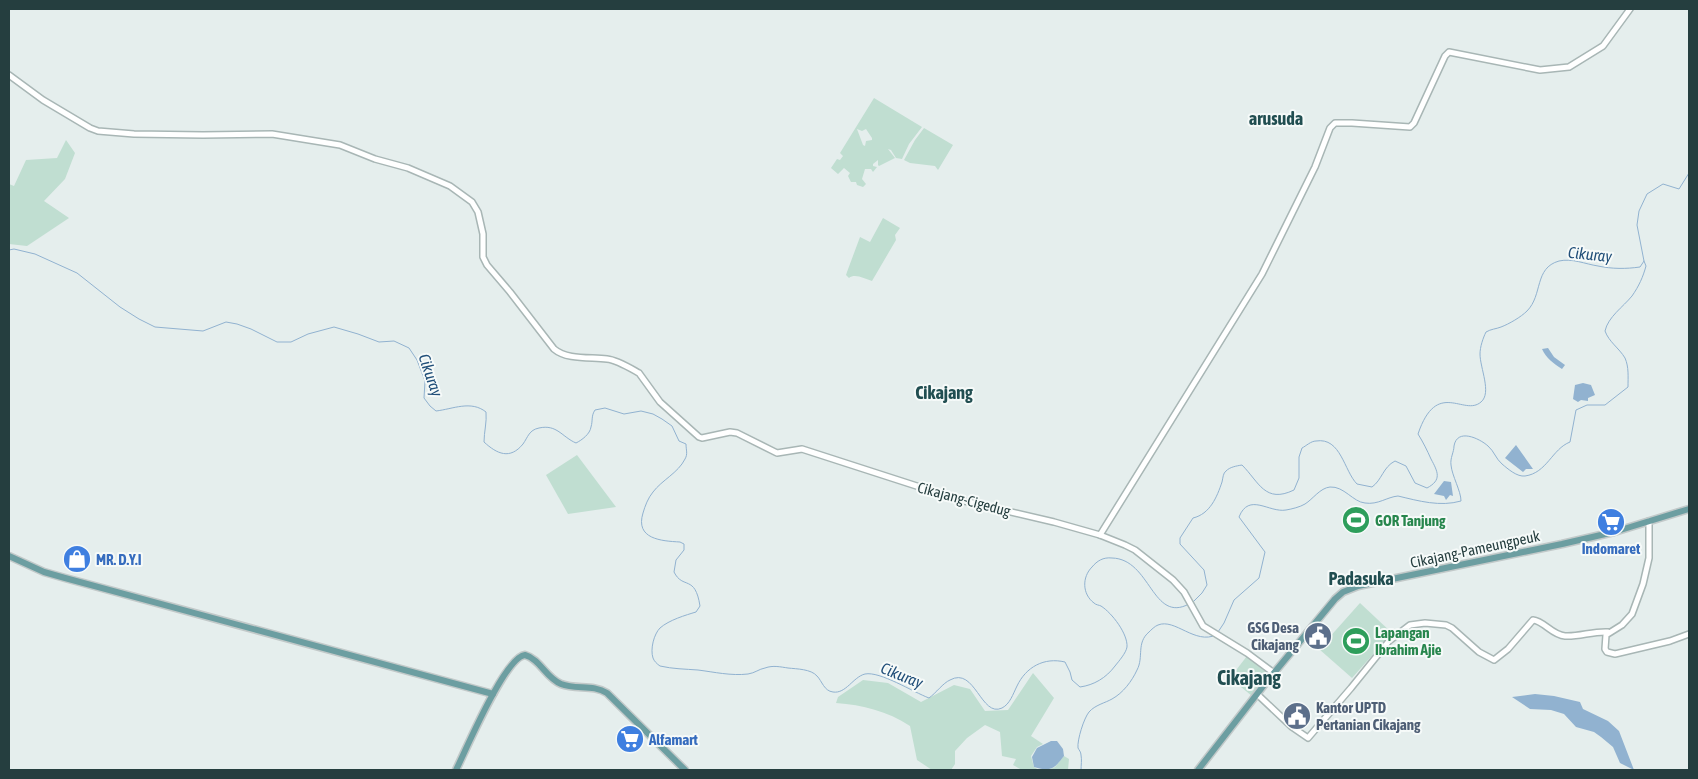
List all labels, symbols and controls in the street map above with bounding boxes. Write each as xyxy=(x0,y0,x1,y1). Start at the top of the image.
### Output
district label: arusuda xyxy=(1249,108,1303,129)
water label: Cikuray xyxy=(1567,243,1613,266)
water label: Cikuray xyxy=(414,351,447,399)
district label: Cikajang xyxy=(915,382,973,403)
street label: Cikajang-Cigedug xyxy=(916,478,1013,520)
sports icon: GOR Tanjung xyxy=(1341,505,1371,535)
supermarket icon: Indomaret xyxy=(1596,507,1626,537)
place label: GOR Tanjung xyxy=(1375,512,1446,529)
street label: Cikajang-Pameungpeuk xyxy=(1409,527,1542,571)
place label: Indomaret xyxy=(1582,540,1641,557)
shop icon: MR. D.Y.I xyxy=(62,544,92,574)
place label: MR. D.Y.I xyxy=(96,551,142,568)
district label: Padasuka xyxy=(1328,568,1394,589)
place label: GSG Desa Cikajang xyxy=(1247,619,1300,653)
public building icon: GSG Desa Cikajang xyxy=(1303,621,1333,651)
place label: Lapangan Ibrahim Ajie xyxy=(1375,624,1442,658)
sports icon: Lapangan Ibrahim Ajie xyxy=(1341,626,1371,656)
water label: Cikuray xyxy=(878,658,926,693)
district label: Cikajang xyxy=(1217,666,1281,689)
place label: Kantor UPTD Pertanian Cikajang xyxy=(1316,699,1421,733)
public building icon: Kantor UPTD Pertanian Cikajang xyxy=(1282,701,1312,731)
supermarket icon: Alfamart xyxy=(615,724,645,754)
place label: Alfamart xyxy=(648,731,698,748)

